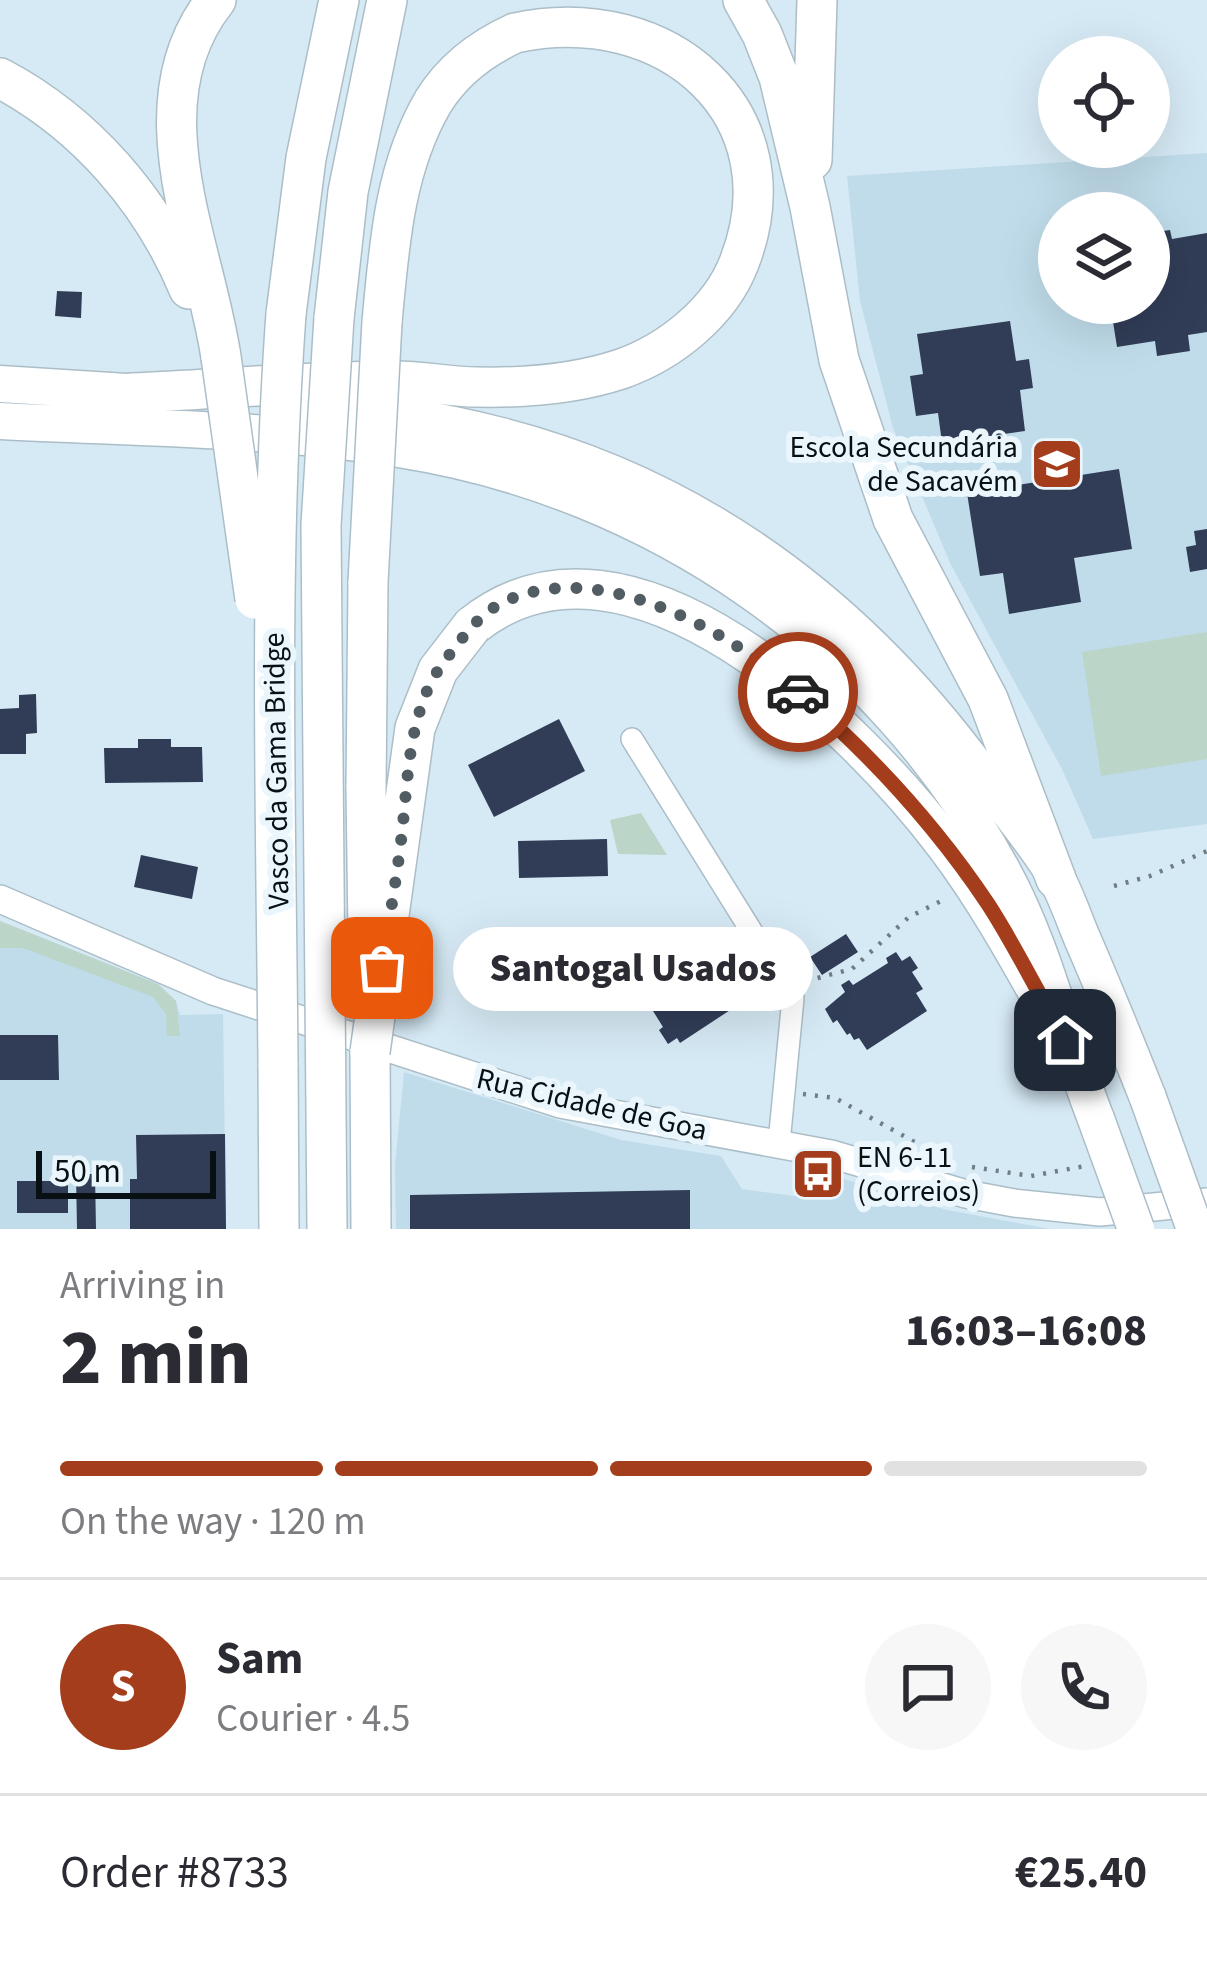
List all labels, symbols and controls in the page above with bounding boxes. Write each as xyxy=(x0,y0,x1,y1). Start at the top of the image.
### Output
map controls xyxy=(1038,36,1170,324)
button: locate xyxy=(1038,36,1170,168)
button: layers xyxy=(1038,192,1170,324)
place label: Escola Secundária de Sacavém xyxy=(790,426,1018,503)
school or university icon: Escola Secundária de Sacavém xyxy=(1029,436,1085,492)
street label: Vasco da Gama Bridge xyxy=(253,632,300,910)
courier xyxy=(738,632,858,752)
icon: car xyxy=(765,659,831,725)
pin xyxy=(331,917,433,1019)
callout: Santogal Usados xyxy=(454,926,814,1010)
icon: bag xyxy=(349,935,415,1001)
text: Santogal Usados xyxy=(490,941,776,997)
pin xyxy=(1014,989,1116,1091)
icon: home xyxy=(1032,1007,1098,1073)
street label: Rua Cidade de Goa xyxy=(472,1057,711,1152)
place label: EN 6-11 (Correios) xyxy=(857,1136,980,1213)
scale bar xyxy=(36,1145,216,1198)
bus stop icon: EN 6-11 (Correios) xyxy=(790,1146,846,1202)
text: 50 m xyxy=(54,1148,121,1195)
text: Arriving in xyxy=(60,1258,225,1314)
text: 16:03–16:08 xyxy=(905,1299,1147,1363)
text: 2 min xyxy=(60,1303,252,1414)
text: On the way · 120 m xyxy=(60,1494,366,1550)
button: chat xyxy=(865,1624,991,1750)
button: phone xyxy=(1021,1624,1147,1750)
text: Sam xyxy=(216,1627,303,1691)
text: S xyxy=(110,1655,136,1719)
text: Courier · 4.5 xyxy=(216,1691,410,1747)
text: Order #8733 xyxy=(60,1841,289,1905)
text: €25.40 xyxy=(1015,1841,1147,1905)

